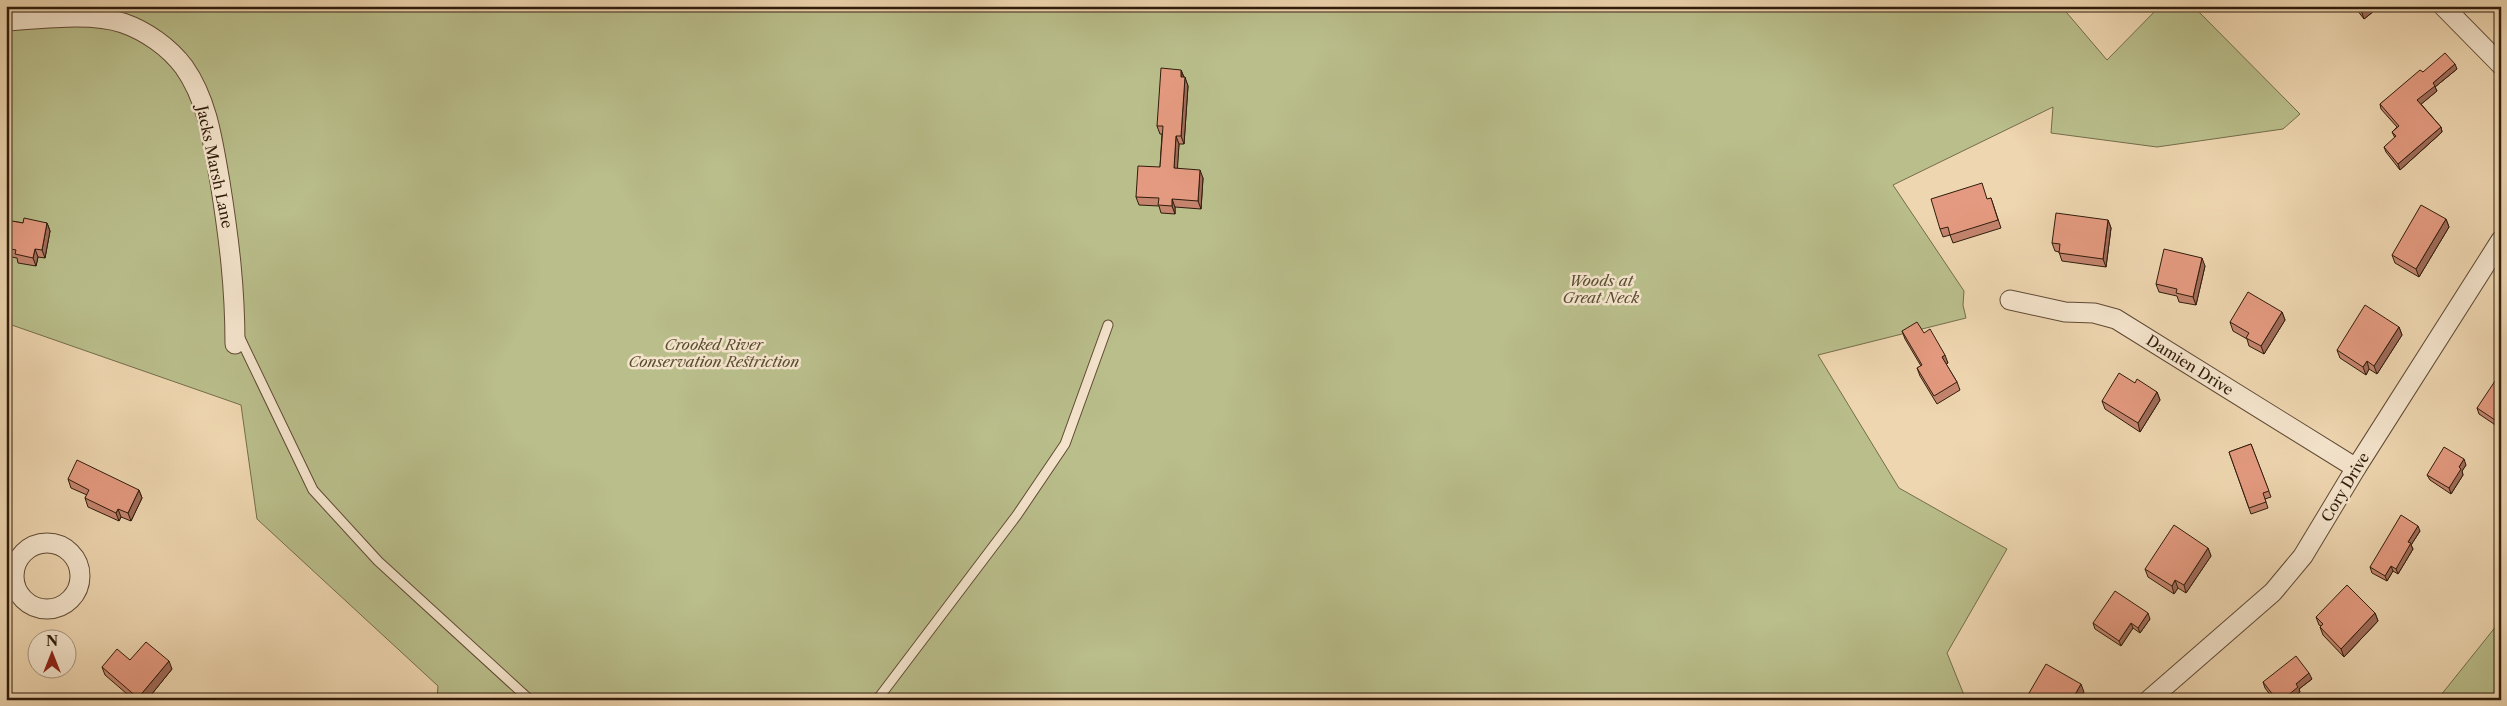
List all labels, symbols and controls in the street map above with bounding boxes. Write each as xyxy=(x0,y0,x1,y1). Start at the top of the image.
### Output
street label: Jacks Marsh Lane xyxy=(192,102,237,230)
park label: Woods at Great Neck xyxy=(1563,271,1640,307)
street label: Damien Drive xyxy=(2143,331,2237,399)
park label: Crooked River Conservation Restriction xyxy=(629,335,799,371)
street label: Cory Drive xyxy=(2317,449,2373,525)
north arrow xyxy=(28,628,78,678)
text: N xyxy=(46,632,58,650)

